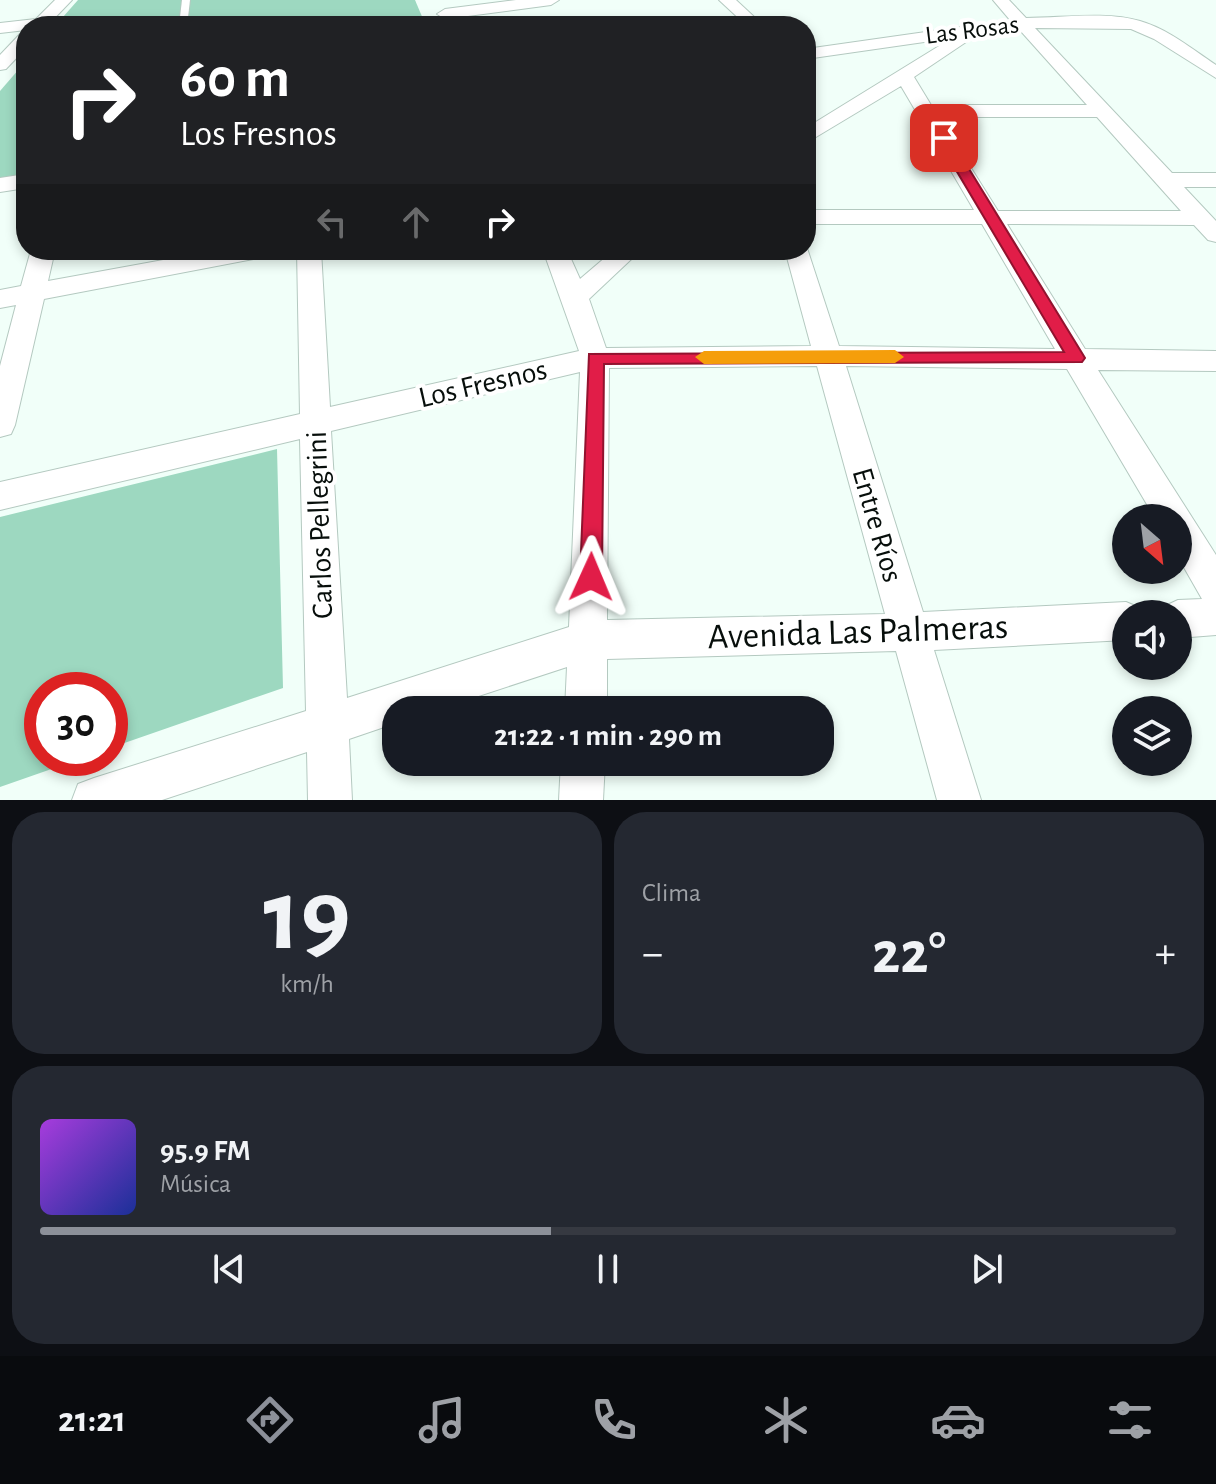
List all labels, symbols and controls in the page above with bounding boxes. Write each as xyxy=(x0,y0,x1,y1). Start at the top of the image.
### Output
street label: Las Rosas xyxy=(924,11,1020,49)
icon: right xyxy=(48,48,152,152)
text: 60 m xyxy=(180,51,290,107)
pin xyxy=(910,104,978,172)
text: Los Fresnos xyxy=(180,116,337,152)
icon: arrive xyxy=(922,116,966,160)
icon: left xyxy=(310,200,354,244)
icon: ahead xyxy=(394,200,438,244)
icon: right xyxy=(478,200,522,244)
street label: Los Fresnos xyxy=(416,355,550,413)
street label: Carlos Pellegrini xyxy=(302,431,338,619)
street label: Entre Ríos xyxy=(846,464,908,586)
north arrow xyxy=(1112,504,1192,584)
map controls xyxy=(1112,504,1192,776)
position arrow xyxy=(549,535,633,619)
button: sound xyxy=(1112,600,1192,680)
street label: Avenida Las Palmeras xyxy=(707,609,1009,655)
speed limit sign: 30 xyxy=(24,672,128,776)
button: layers xyxy=(1112,696,1192,776)
text: 21:22 · 1 min · 290 m xyxy=(494,721,722,751)
text: 19 xyxy=(263,865,351,969)
text: Clima xyxy=(642,880,701,906)
text: 22° xyxy=(872,924,946,984)
text: − xyxy=(642,932,663,976)
text: + xyxy=(1155,932,1176,976)
text: km/h xyxy=(280,971,334,997)
text: 95.9 FM xyxy=(160,1136,251,1166)
text: Música xyxy=(160,1171,231,1197)
icon: previous xyxy=(207,1247,251,1291)
icon: pause xyxy=(586,1247,630,1291)
icon: next xyxy=(965,1247,1009,1291)
icon: directions xyxy=(242,1392,298,1448)
icon: music xyxy=(414,1392,470,1448)
icon: phone xyxy=(586,1392,642,1448)
icon: climate xyxy=(758,1392,814,1448)
icon: car xyxy=(930,1392,986,1448)
icon: filters xyxy=(1102,1392,1158,1448)
text: 21:21 xyxy=(58,1402,126,1438)

